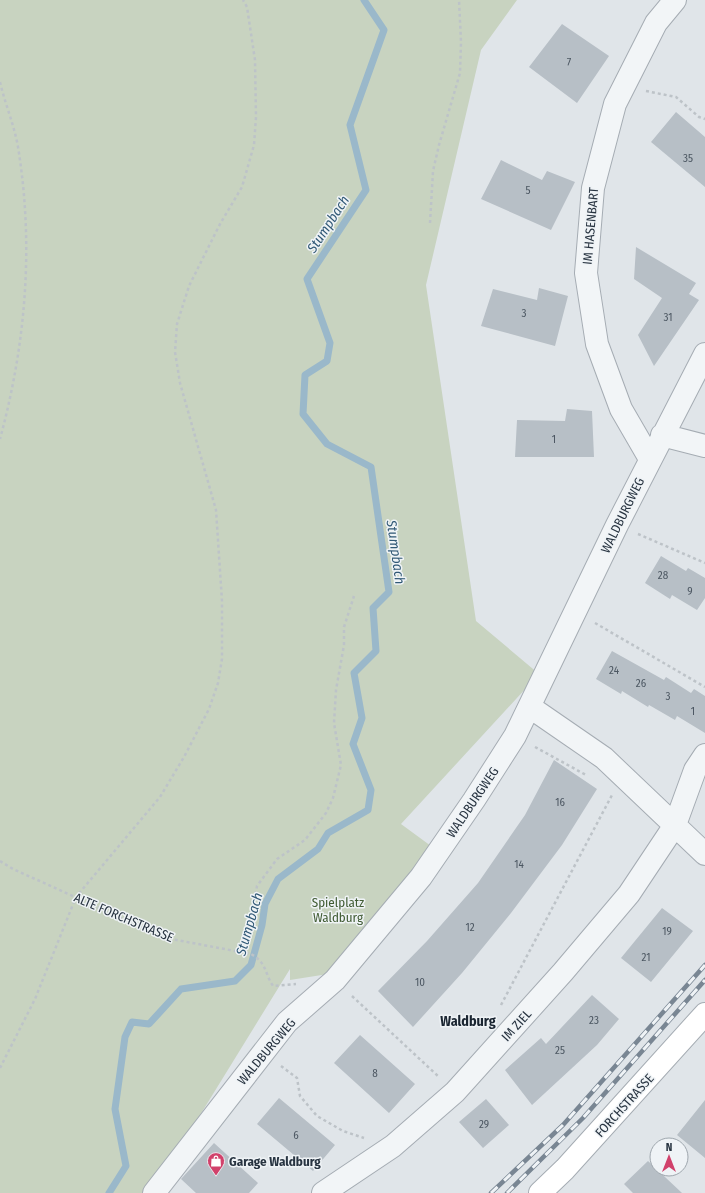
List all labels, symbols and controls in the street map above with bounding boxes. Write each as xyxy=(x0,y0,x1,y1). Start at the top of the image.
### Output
house number: 7 xyxy=(567,56,572,69)
house number: 35 xyxy=(683,152,693,165)
house number: 5 xyxy=(525,184,531,197)
street label: IM HASENBART xyxy=(580,187,601,265)
water label: Stumpbach xyxy=(303,193,353,257)
house number: 3 xyxy=(522,307,527,320)
house number: 31 xyxy=(664,311,673,324)
house number: 1 xyxy=(552,433,556,446)
street label: WALDBURGWEG xyxy=(598,475,647,555)
water label: Stumpbach xyxy=(382,518,408,585)
house number: 28 xyxy=(658,569,669,582)
house number: 9 xyxy=(687,585,693,598)
house number: 24 xyxy=(609,664,620,677)
house number: 26 xyxy=(636,677,647,690)
house number: 3 xyxy=(666,690,671,703)
house number: 1 xyxy=(691,705,695,718)
street label: WALDBURGWEG xyxy=(443,764,502,841)
house number: 16 xyxy=(555,796,565,809)
house number: 14 xyxy=(514,858,524,871)
street label: ALTE FORCHSTRASSE xyxy=(72,890,176,945)
water label: Stumpbach xyxy=(232,891,267,959)
park label: Spielplatz Waldburg xyxy=(312,895,364,925)
house number: 12 xyxy=(465,921,475,934)
house number: 19 xyxy=(662,925,672,938)
house number: 21 xyxy=(642,951,650,964)
house number: 10 xyxy=(415,976,425,989)
street label: IM ZIEL xyxy=(498,1006,535,1044)
district label: Waldburg xyxy=(440,1013,496,1030)
house number: 23 xyxy=(589,1014,599,1027)
street label: WALDBURGWEG xyxy=(234,1015,299,1088)
house number: 25 xyxy=(555,1044,565,1057)
house number: 8 xyxy=(372,1067,378,1080)
street label: FORCHSTRASSE xyxy=(592,1071,657,1140)
house number: 29 xyxy=(479,1118,489,1131)
house number: 6 xyxy=(293,1129,299,1142)
north arrow xyxy=(649,1137,689,1177)
text: N xyxy=(666,1141,672,1154)
shop icon: Garage Waldburg xyxy=(206,1151,226,1176)
place label: Garage Waldburg xyxy=(229,1154,321,1169)

